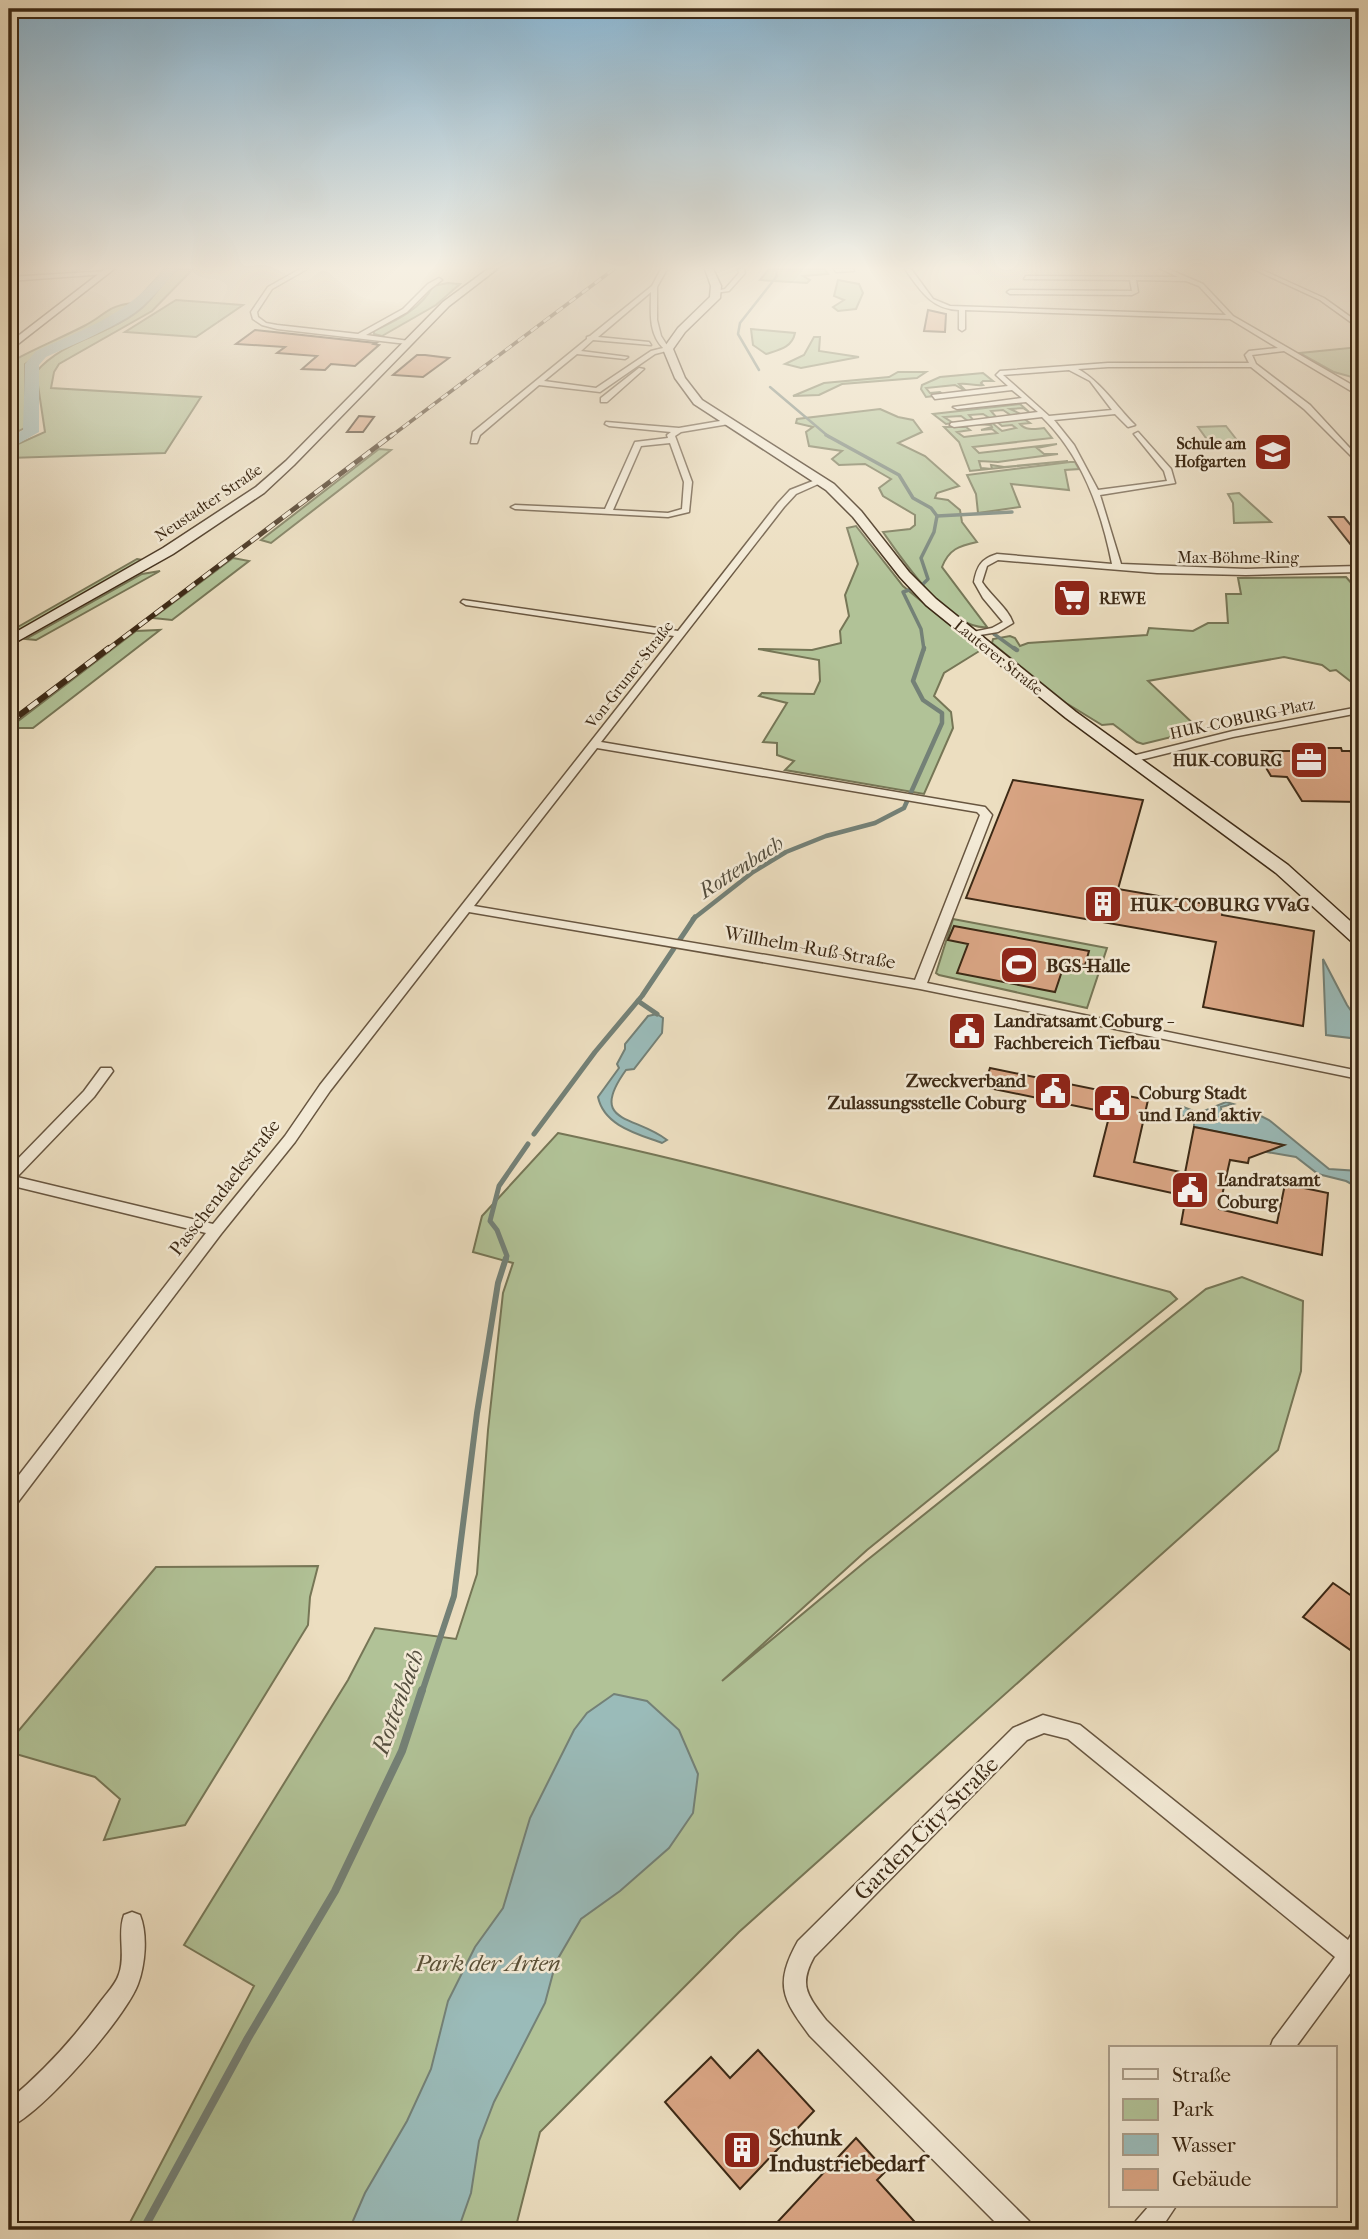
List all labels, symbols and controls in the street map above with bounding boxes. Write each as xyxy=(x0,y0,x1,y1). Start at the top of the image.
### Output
school or university icon: Schule am Hofgarten xyxy=(1252,431,1294,473)
place label: Schule am Hofgarten xyxy=(1175,434,1247,472)
street label: Neustadter Straße xyxy=(151,459,266,545)
street label: Max-Böhme-Ring xyxy=(1177,548,1299,567)
supermarket icon: REWE xyxy=(1051,577,1093,619)
place label: REWE xyxy=(1099,589,1146,608)
street label: Lauterer Straße xyxy=(950,616,1047,699)
street label: Von-Gruner-Straße xyxy=(581,617,677,733)
street label: HUK-COBURG-Platz xyxy=(1168,694,1316,743)
office icon: HUK-COBURG xyxy=(1288,739,1330,781)
place label: HUK-COBURG xyxy=(1173,751,1283,770)
water label: Rottenbach xyxy=(692,831,788,904)
building icon: HUK-COBURG VVaG xyxy=(1082,883,1124,925)
place label: HUK-COBURG VVaG xyxy=(1130,894,1310,916)
street label: Willhelm-Ruß-Straße xyxy=(722,922,897,974)
sports icon: BGS-Halle xyxy=(998,944,1040,986)
place label: BGS-Halle xyxy=(1046,955,1131,977)
public building icon: Landratsamt Coburg - Fachbereich Tiefbau xyxy=(946,1010,988,1052)
place label: Landratsamt Coburg - Fachbereich Tiefbau xyxy=(993,1010,1175,1054)
place label: Zweckverband Zulassungsstelle Coburg xyxy=(827,1070,1027,1114)
public building icon: Zweckverband Zulassungsstelle Coburg xyxy=(1032,1070,1074,1112)
public building icon: Coburg Stadt und Land aktiv xyxy=(1091,1082,1133,1124)
place label: Coburg Stadt und Land aktiv xyxy=(1138,1082,1262,1126)
street label: Passchendaelestraße xyxy=(165,1115,285,1260)
public building icon: Landratsamt Coburg xyxy=(1169,1169,1211,1211)
place label: Landratsamt Coburg xyxy=(1217,1169,1321,1213)
water label: Rottenbach xyxy=(365,1646,430,1760)
street label: Garden-City-Straße xyxy=(849,1751,1004,1906)
park label: Park der Arten xyxy=(414,1950,561,1977)
legend xyxy=(1109,2046,1336,2208)
text: Straße xyxy=(1172,2063,1231,2087)
text: Park xyxy=(1172,2097,1214,2121)
place label: Schunk Industriebedarf xyxy=(769,2124,931,2177)
building icon: Schunk Industriebedarf xyxy=(721,2129,763,2171)
text: Wasser xyxy=(1171,2133,1236,2157)
text: Gebäude xyxy=(1172,2167,1252,2191)

